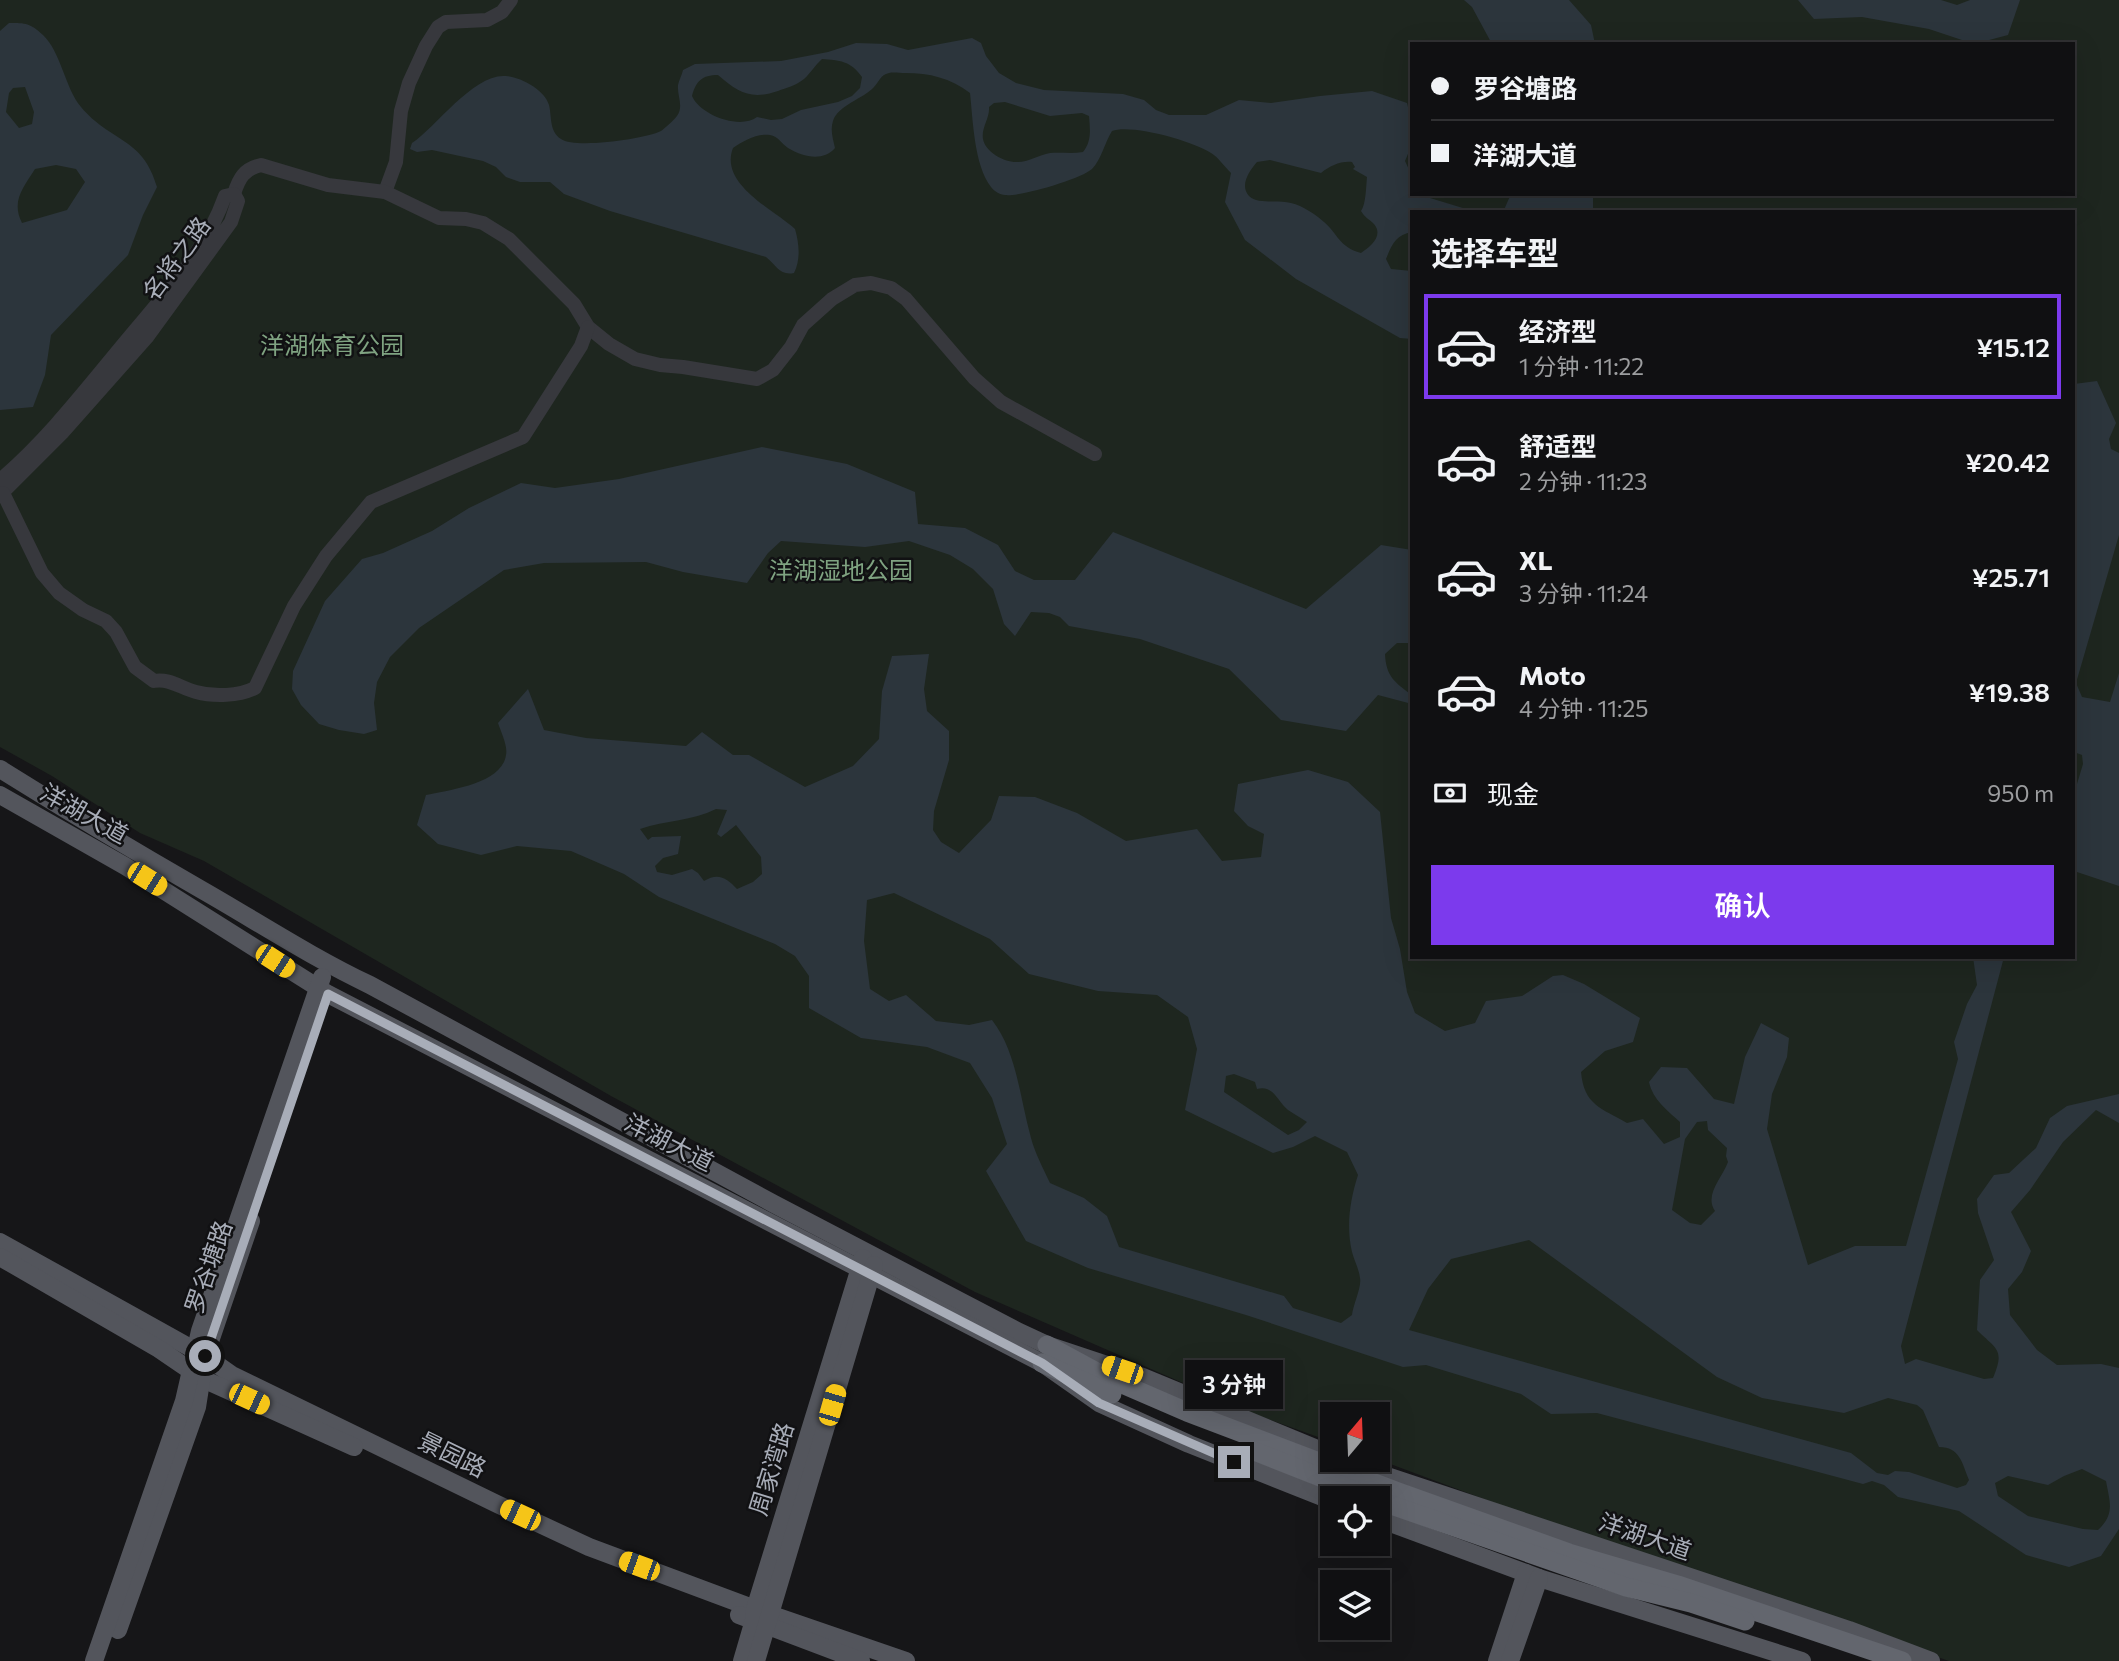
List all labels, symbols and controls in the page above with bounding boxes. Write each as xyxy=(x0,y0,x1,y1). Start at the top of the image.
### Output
text: 罗谷塘路 xyxy=(1473,72,1577,103)
text: 洋湖大道 xyxy=(1473,139,1577,170)
street label: 名将之路 xyxy=(136,211,216,305)
text: 选择车型 xyxy=(1431,232,1559,272)
icon: car xyxy=(1435,315,1498,378)
text: 经济型 xyxy=(1519,315,1597,346)
park label: 洋湖体育公园 xyxy=(260,330,404,359)
text: ¥15.12 xyxy=(1976,331,2050,362)
text: 1 分钟 · 11:22 xyxy=(1519,352,1644,380)
icon: car xyxy=(1435,430,1498,493)
text: 舒适型 xyxy=(1519,430,1597,461)
text: ¥20.42 xyxy=(1966,446,2050,477)
text: 2 分钟 · 11:23 xyxy=(1519,467,1647,495)
text: XL xyxy=(1519,544,1553,575)
icon: car xyxy=(1435,545,1498,608)
park label: 洋湖湿地公园 xyxy=(769,555,913,584)
text: ¥25.71 xyxy=(1972,561,2050,592)
text: 3 分钟 · 11:24 xyxy=(1519,579,1648,607)
text: Moto xyxy=(1519,659,1586,690)
icon: car xyxy=(1435,660,1498,723)
text: ¥19.38 xyxy=(1969,676,2050,707)
text: 4 分钟 · 11:25 xyxy=(1519,694,1649,722)
icon: cash xyxy=(1431,774,1469,812)
street label: 洋湖大道 xyxy=(36,777,134,849)
text: 现金 xyxy=(1487,778,1539,809)
text: 950 m xyxy=(1987,779,2054,807)
car xyxy=(124,859,171,899)
button: 确认 xyxy=(1431,865,2054,945)
car xyxy=(252,941,299,981)
street label: 洋湖大道 xyxy=(620,1107,719,1176)
street label: 罗谷塘路 xyxy=(178,1216,237,1317)
route start xyxy=(189,1340,221,1372)
car xyxy=(1099,1353,1146,1387)
callout: 3 分钟 xyxy=(1185,1360,1283,1410)
text: 3 分钟 xyxy=(1202,1370,1266,1398)
car xyxy=(226,1381,273,1417)
car xyxy=(817,1382,848,1428)
north arrow xyxy=(1320,1402,1390,1472)
map controls xyxy=(1320,1402,1390,1640)
street label: 周家湾路 xyxy=(743,1418,798,1519)
street label: 景园路 xyxy=(414,1425,491,1482)
route end xyxy=(1218,1446,1250,1478)
button: locate xyxy=(1320,1486,1390,1556)
car xyxy=(497,1497,544,1533)
street label: 洋湖大道 xyxy=(1595,1506,1696,1565)
car xyxy=(616,1549,663,1583)
button: layers xyxy=(1320,1570,1390,1640)

